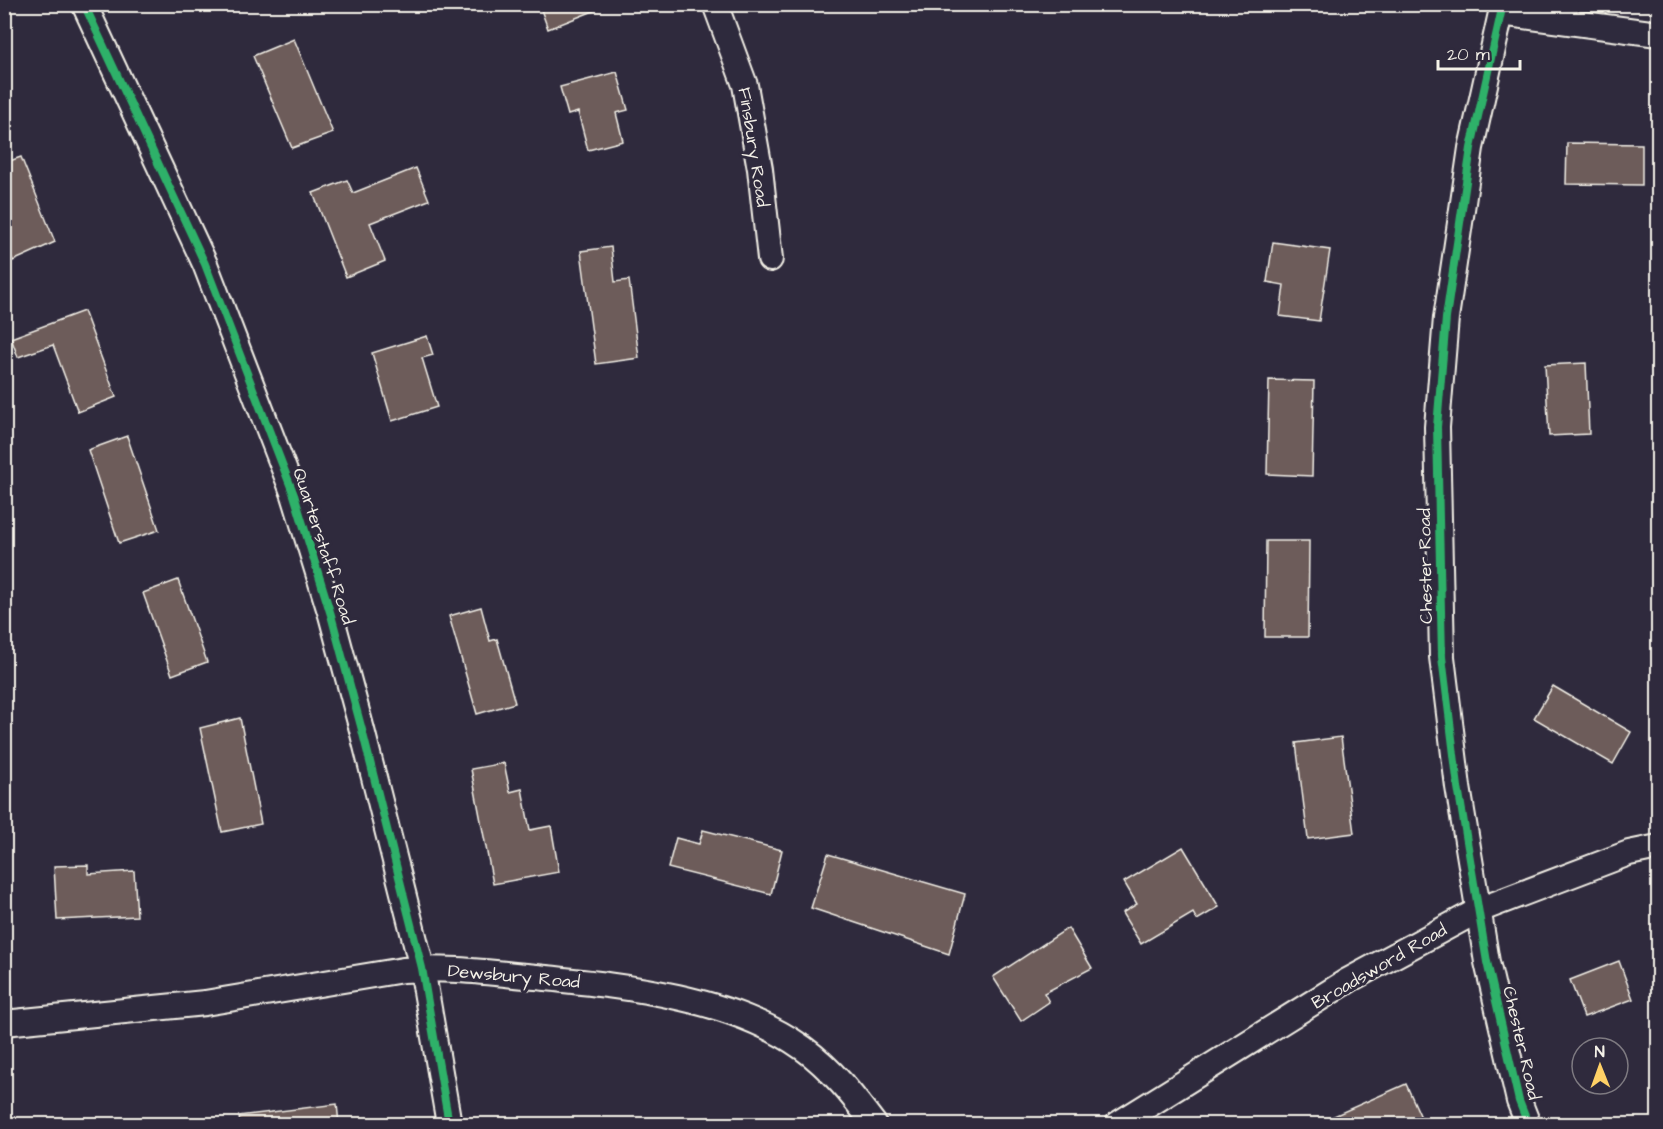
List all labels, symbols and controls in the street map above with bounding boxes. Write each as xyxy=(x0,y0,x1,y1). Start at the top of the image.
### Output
scale bar xyxy=(1438,33,1520,71)
text: 20 m xyxy=(1447,42,1490,67)
street label: Finsbury Road xyxy=(731,85,775,209)
street label: Quarterstaff Road xyxy=(286,465,361,628)
street label: Chester Road xyxy=(1412,508,1439,624)
street label: Broadsword Road xyxy=(1307,917,1452,1015)
street label: Dewsbury Road xyxy=(447,958,581,996)
street label: Chester Road xyxy=(1496,984,1547,1102)
north arrow xyxy=(1570,1036,1630,1096)
text: N xyxy=(1595,1041,1605,1063)

